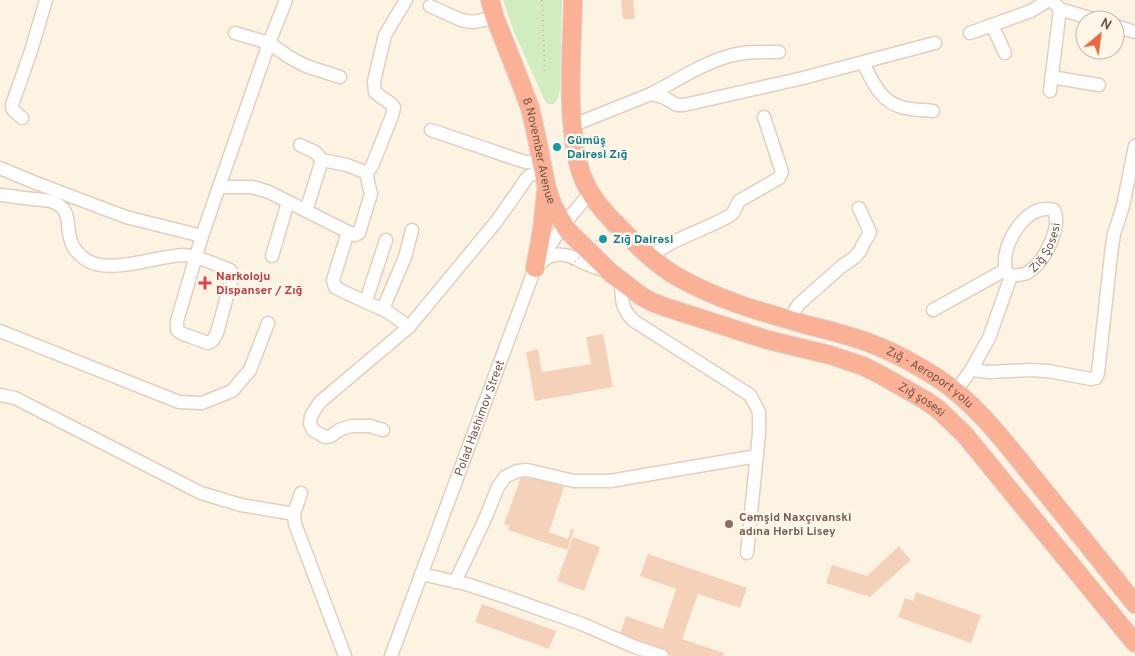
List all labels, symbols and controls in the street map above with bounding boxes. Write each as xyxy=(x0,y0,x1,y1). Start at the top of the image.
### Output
north arrow xyxy=(1075,10,1125,60)
text: N xyxy=(1097,15,1114,35)
street label: 8 November Avenue xyxy=(518,96,559,207)
place label: Gümüş Dairəsi Zığ xyxy=(567,133,627,163)
marker: Gümüş Dairəsi Zığ xyxy=(551,141,563,153)
street label: Zığ Şosesi xyxy=(1026,222,1065,277)
place label: Zığ Dairəsi xyxy=(613,232,673,248)
marker: Zığ Dairəsi xyxy=(597,233,609,245)
place label: Narkoloju Dispanser / Zığ xyxy=(216,269,302,299)
marker: Narkoloju Dispanser / Zığ xyxy=(198,276,212,290)
street label: Zığ - Aeroport yolu xyxy=(883,344,977,412)
street label: Polad Hashimov Street xyxy=(452,358,509,478)
street label: Zığ şosesi xyxy=(895,379,948,421)
place label: Cəmşid Naxçıvanski adına Hərbi Lisey xyxy=(739,510,851,540)
marker: Cəmşid Naxçıvanski adına Hərbi Lisey xyxy=(723,518,735,530)

